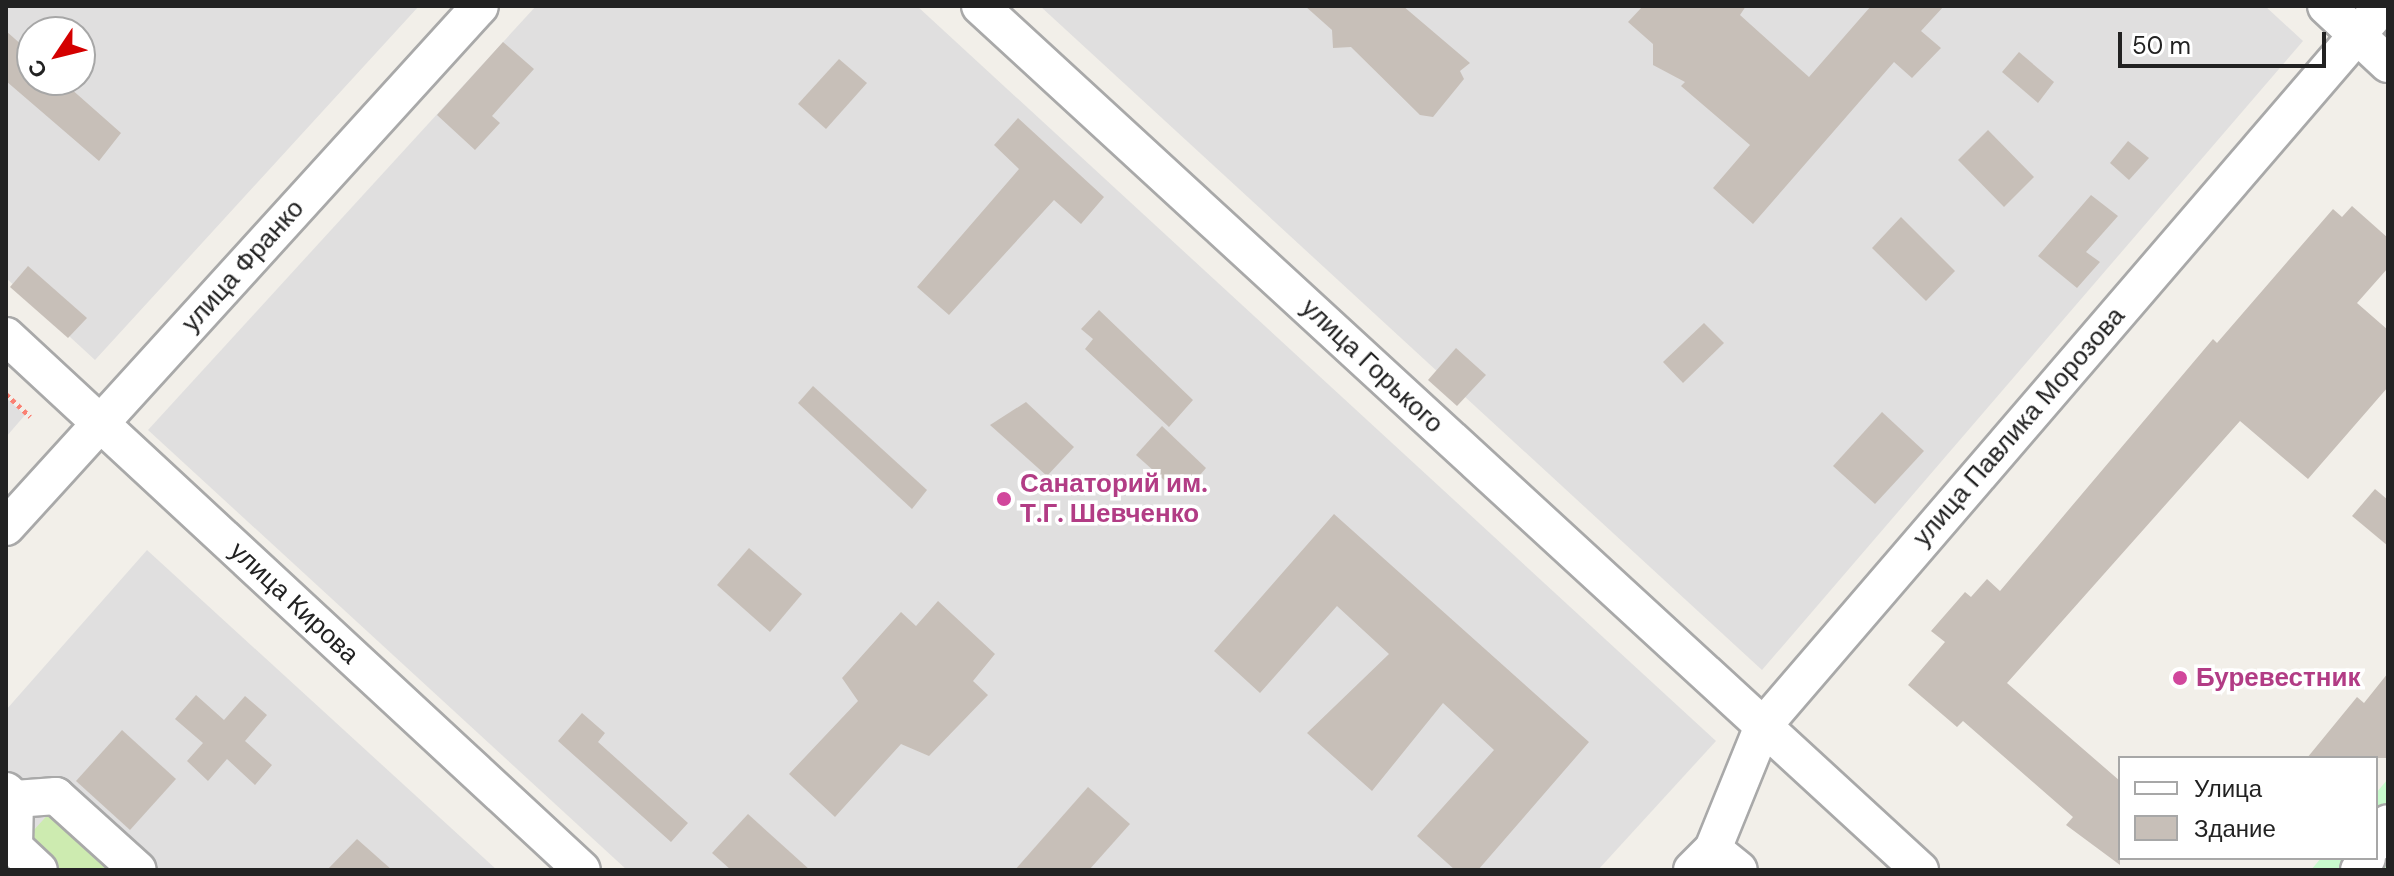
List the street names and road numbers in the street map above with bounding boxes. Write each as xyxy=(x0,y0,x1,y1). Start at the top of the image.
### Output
street label: улица Франко xyxy=(175,193,311,339)
street label: улица Горького xyxy=(1295,292,1449,440)
street label: улица Павлика Морозова xyxy=(1907,301,2131,553)
street label: улица Кирова xyxy=(223,535,365,671)

